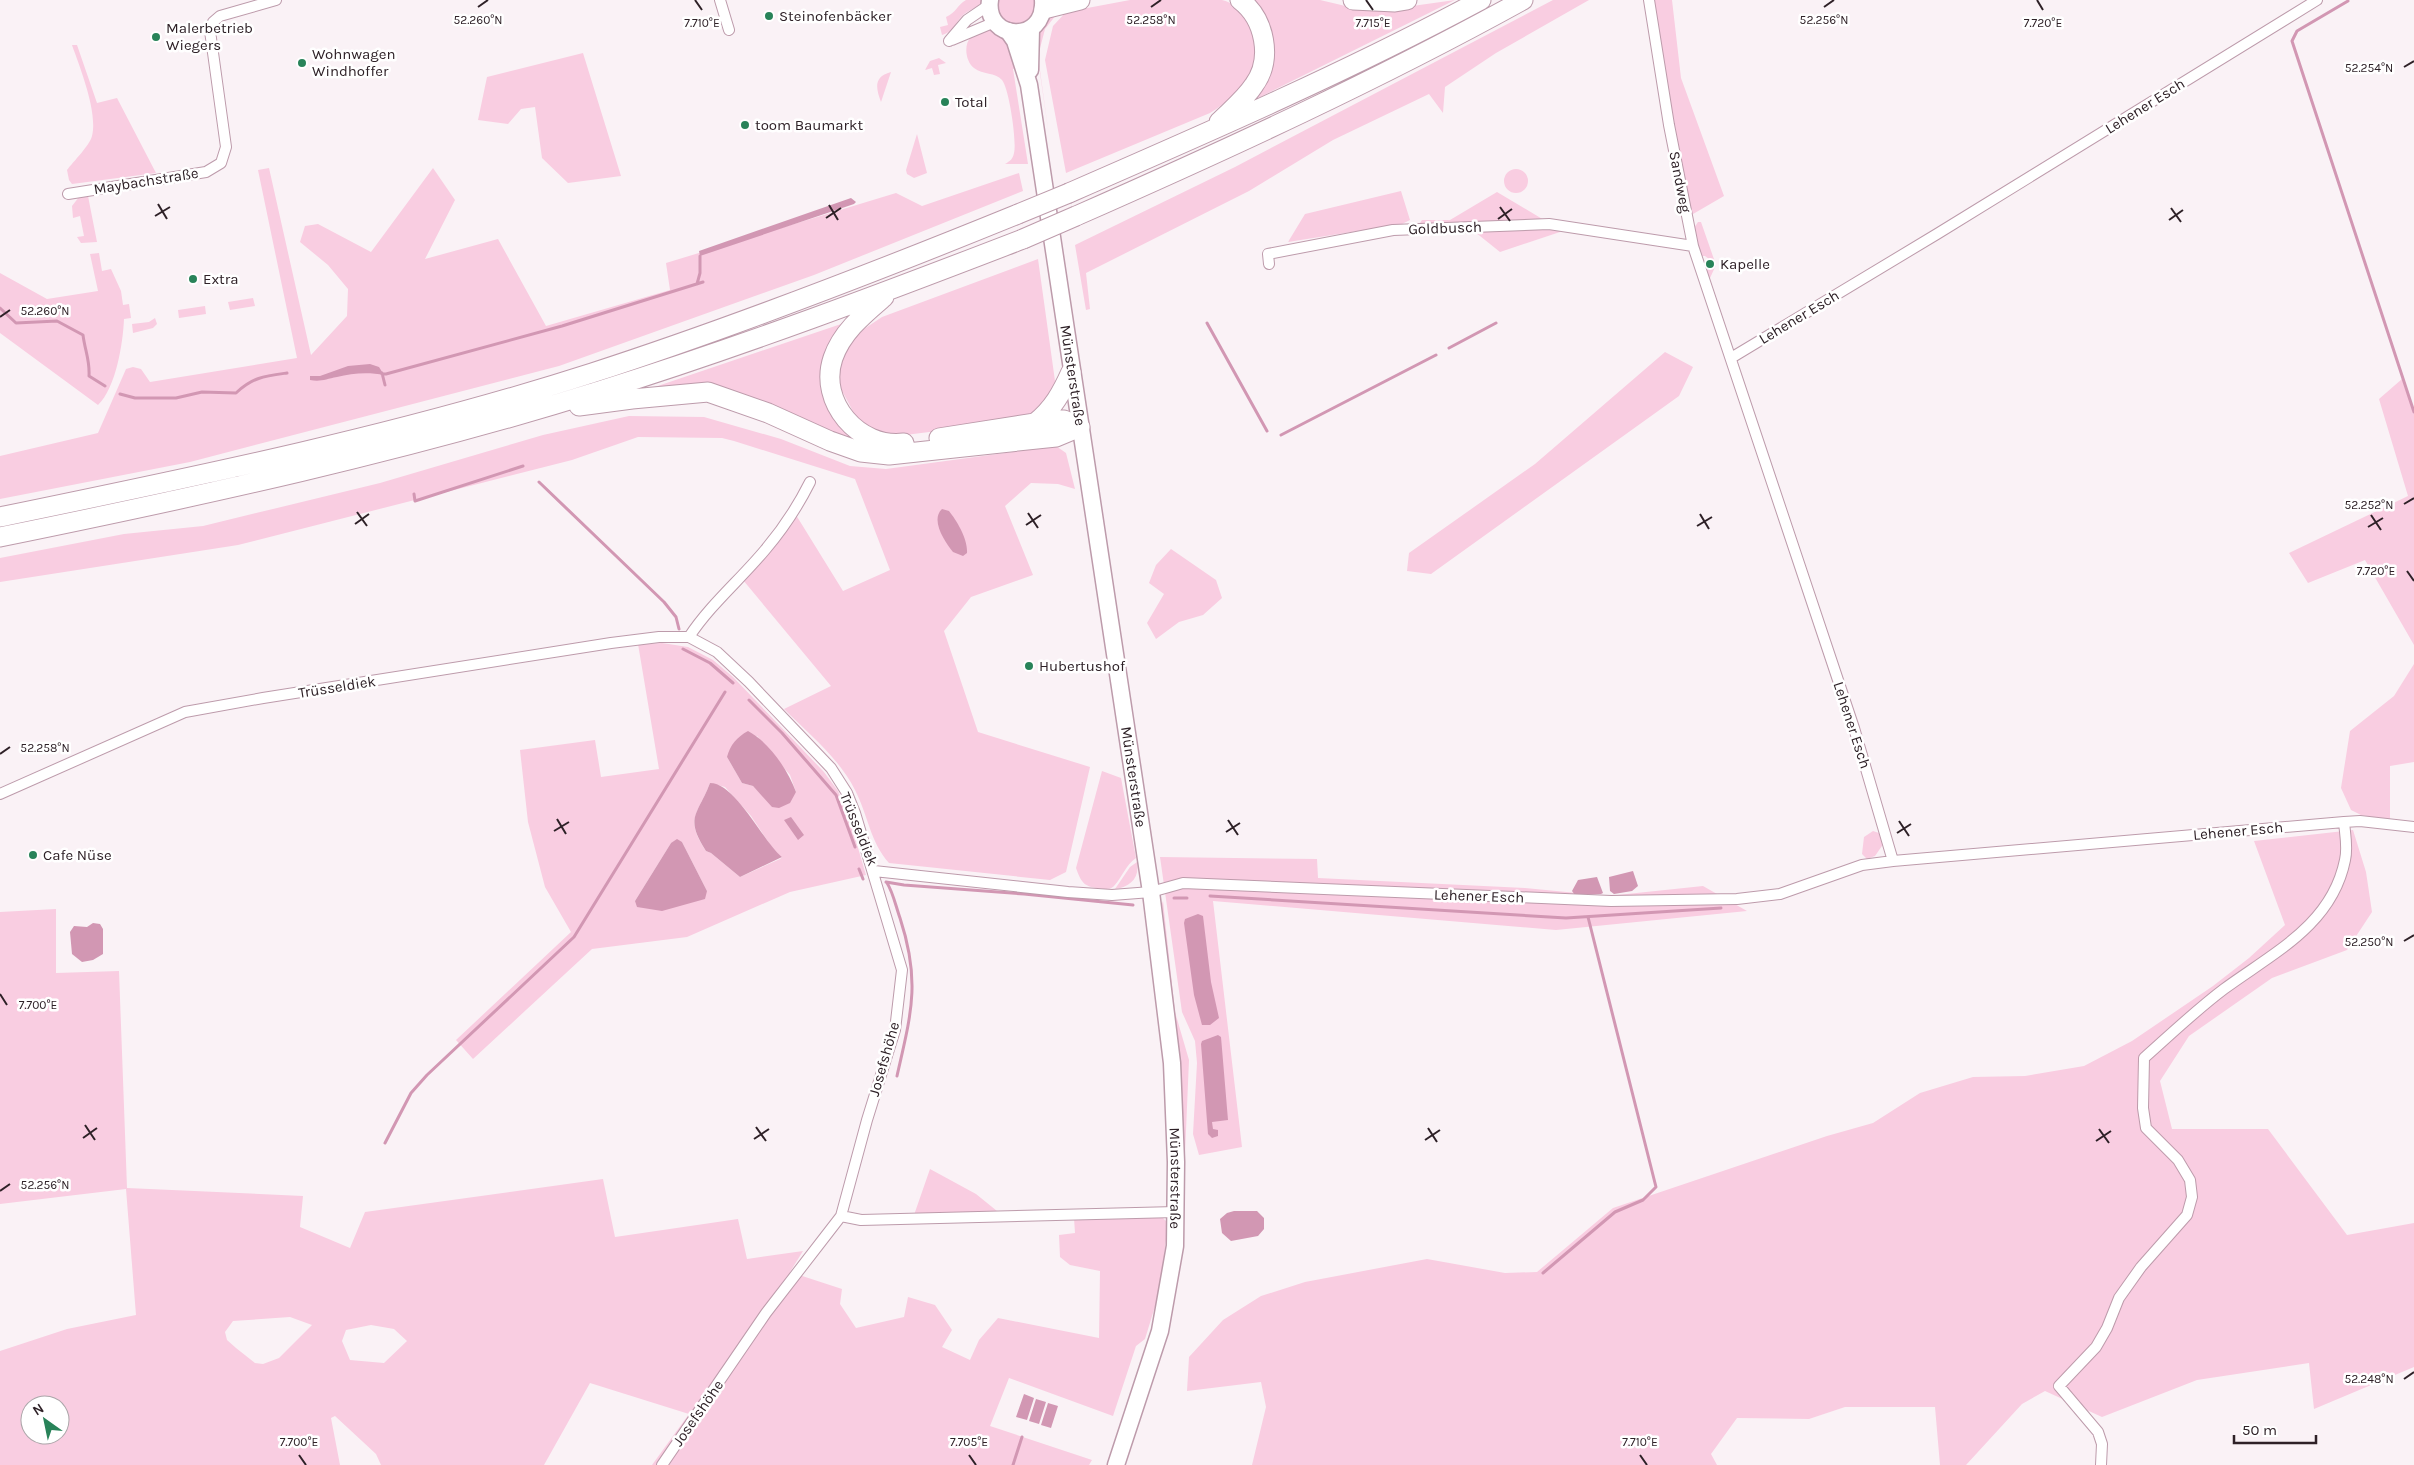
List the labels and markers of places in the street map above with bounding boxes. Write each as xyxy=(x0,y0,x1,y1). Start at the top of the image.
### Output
place label: Steinofenbäcker xyxy=(779,7,892,25)
marker: Steinofenbäcker xyxy=(763,10,775,22)
place label: Malerbetrieb Wiegers xyxy=(166,19,253,54)
marker: Malerbetrieb Wiegers xyxy=(150,31,162,43)
place label: Wohnwagen Windhoffer xyxy=(312,45,396,80)
marker: Wohnwagen Windhoffer xyxy=(296,57,308,69)
place label: Total xyxy=(955,93,988,111)
marker: Total xyxy=(939,96,951,108)
place label: toom Baumarkt xyxy=(755,116,863,134)
marker: toom Baumarkt xyxy=(739,119,751,131)
place label: Kapelle xyxy=(1720,255,1770,273)
marker: Kapelle xyxy=(1704,258,1716,270)
place label: Extra xyxy=(203,270,238,288)
marker: Extra xyxy=(187,273,199,285)
place label: Hubertushof xyxy=(1039,657,1126,675)
marker: Hubertushof xyxy=(1023,660,1035,672)
place label: Cafe Nüse xyxy=(43,846,112,864)
marker: Cafe Nüse xyxy=(27,849,39,861)

